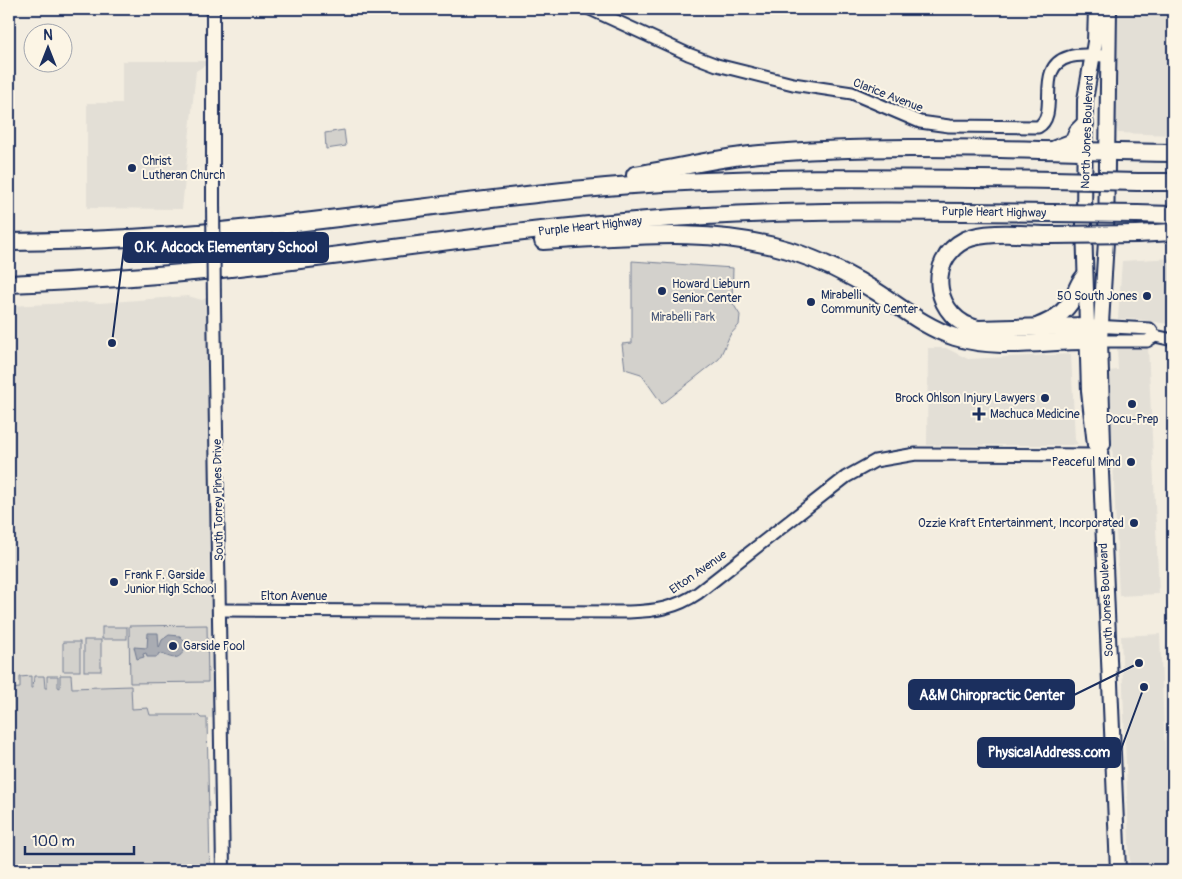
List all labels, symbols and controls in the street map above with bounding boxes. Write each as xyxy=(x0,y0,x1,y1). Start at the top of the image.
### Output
north arrow xyxy=(22,22,72,72)
text: N xyxy=(43,27,53,44)
street label: Clarice Avenue xyxy=(851,75,925,116)
street label: North Jones Boulevard xyxy=(1078,75,1097,189)
place label: Christ Lutheran Church xyxy=(142,154,226,183)
marker: Christ Lutheran Church xyxy=(126,162,138,174)
street label: Purple Heart Highway xyxy=(942,204,1046,221)
street label: Purple Heart Highway xyxy=(537,214,643,239)
callout: O.K. Adcock Elementary School xyxy=(124,233,328,262)
text: O.K. Adcock Elementary School xyxy=(134,239,318,256)
place label: Howard Lieburn Senior Center xyxy=(672,277,750,306)
marker: Howard Lieburn Senior Center xyxy=(656,285,668,297)
place label: Mirabelli Community Center xyxy=(821,288,919,317)
place label: 50 South Jones xyxy=(1057,289,1138,304)
marker: 50 South Jones xyxy=(1141,290,1153,302)
marker: Mirabelli Community Center xyxy=(805,296,817,308)
park label: Mirabelli Park xyxy=(651,310,715,325)
place label: Brock Ohlson Injury Lawyers xyxy=(895,391,1036,406)
marker: Brock Ohlson Injury Lawyers xyxy=(1039,392,1051,404)
marker: Docu-Prep xyxy=(1126,398,1138,410)
marker: Machuca Medicine xyxy=(972,407,986,421)
place label: Machuca Medicine xyxy=(990,407,1080,422)
place label: Docu-Prep xyxy=(1106,412,1159,427)
street label: South Torrey Pines Drive xyxy=(210,439,227,561)
place label: Peaceful Mind xyxy=(1052,455,1121,470)
marker: Peaceful Mind xyxy=(1125,456,1137,468)
place label: Ozzie Kraft Entertainment, Incorporated xyxy=(918,516,1124,531)
marker: Ozzie Kraft Entertainment, Incorporated xyxy=(1128,517,1140,529)
street label: South Jones Boulevard xyxy=(1096,542,1117,657)
street label: Elton Avenue xyxy=(667,547,730,598)
place label: Frank F. Garside Junior High School xyxy=(124,568,217,597)
marker: Frank F. Garside Junior High School xyxy=(108,576,120,588)
street label: Elton Avenue xyxy=(261,589,327,604)
place label: Garside Pool xyxy=(183,639,245,654)
marker: Garside Pool xyxy=(167,640,179,652)
callout: A&M Chiropractic Center xyxy=(909,680,1074,709)
text: A&M Chiropractic Center xyxy=(919,687,1066,704)
callout: PhysicalAddress.com xyxy=(978,738,1120,767)
text: PhysicalAddress.com xyxy=(988,744,1111,761)
scale bar xyxy=(25,824,134,856)
text: 100 m xyxy=(32,832,75,851)

